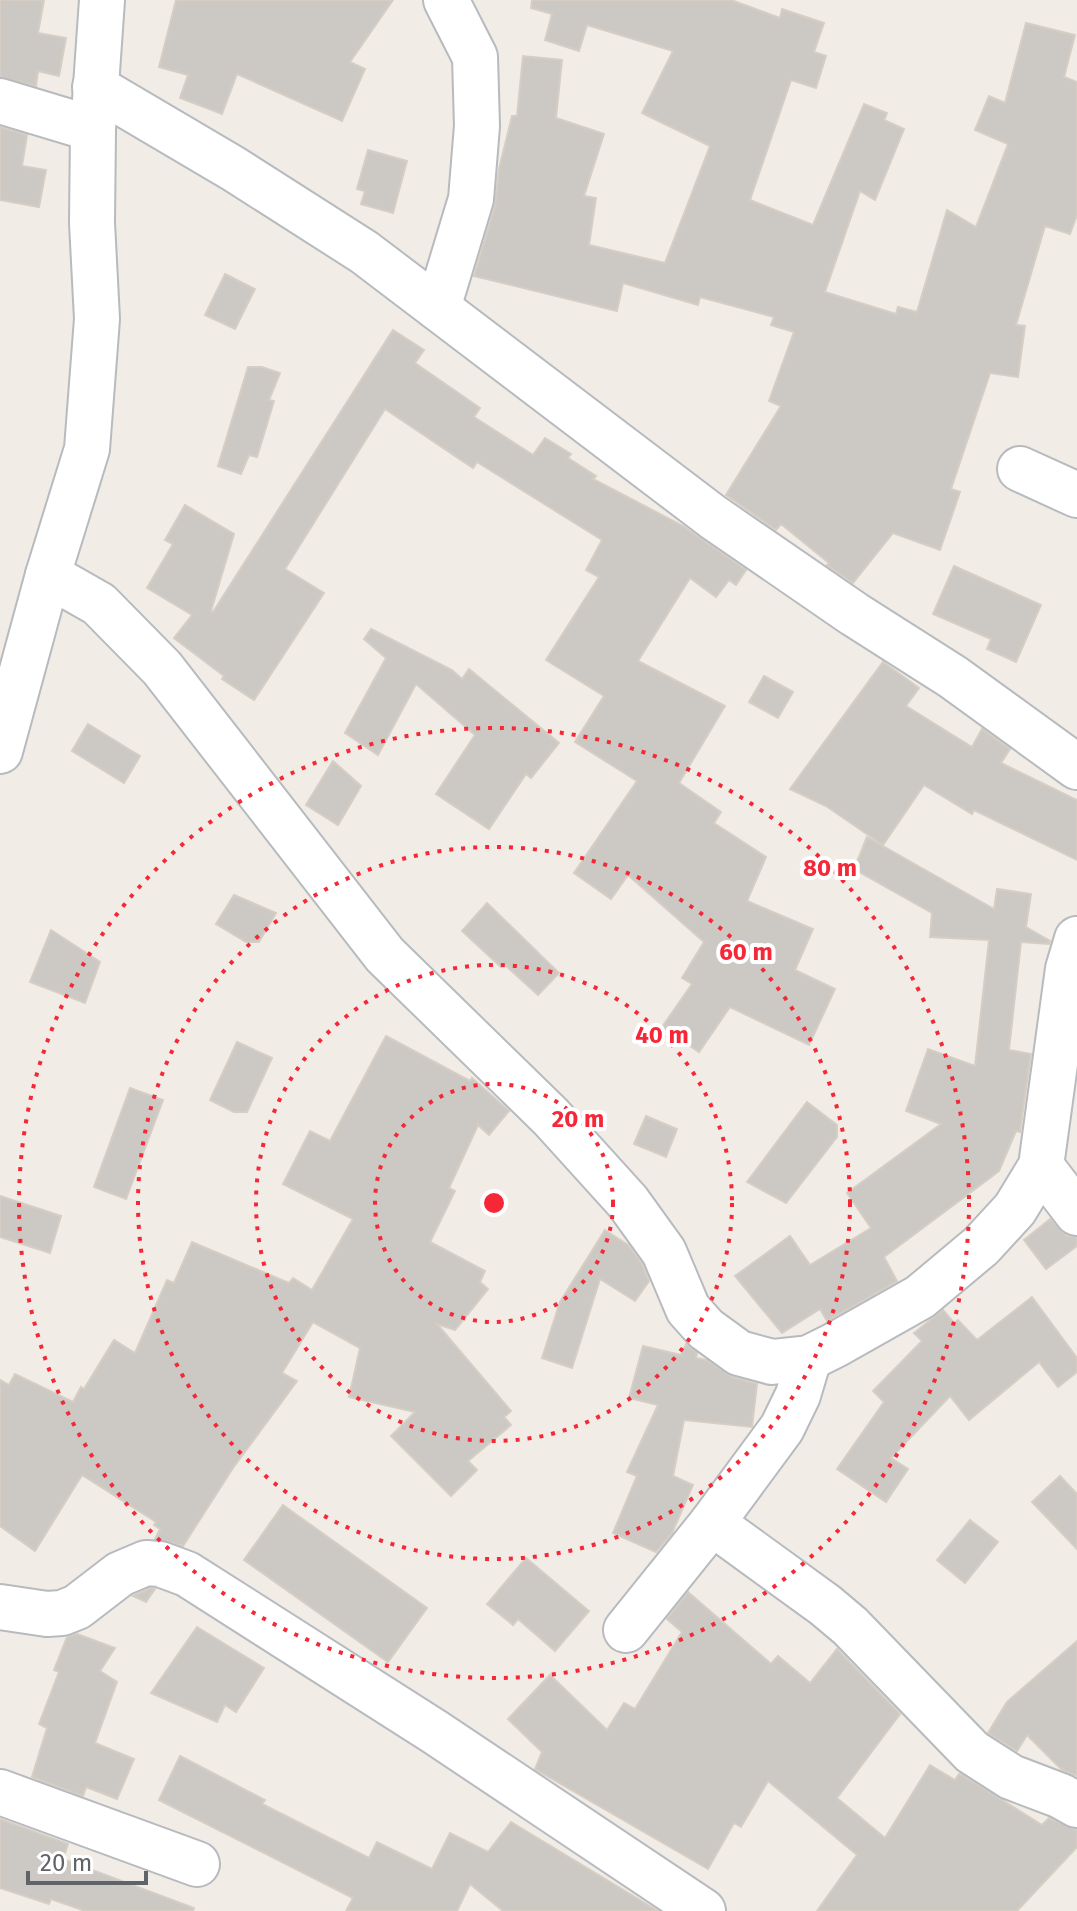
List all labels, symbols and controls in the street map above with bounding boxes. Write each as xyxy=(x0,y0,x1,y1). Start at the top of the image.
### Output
text: 80 m xyxy=(803,854,857,882)
text: 60 m xyxy=(719,938,773,966)
text: 40 m xyxy=(635,1021,689,1049)
text: 20 m xyxy=(552,1105,604,1133)
centre of rings xyxy=(480,1189,508,1217)
scale bar xyxy=(28,1835,146,1885)
text: 20 m xyxy=(40,1849,92,1877)

